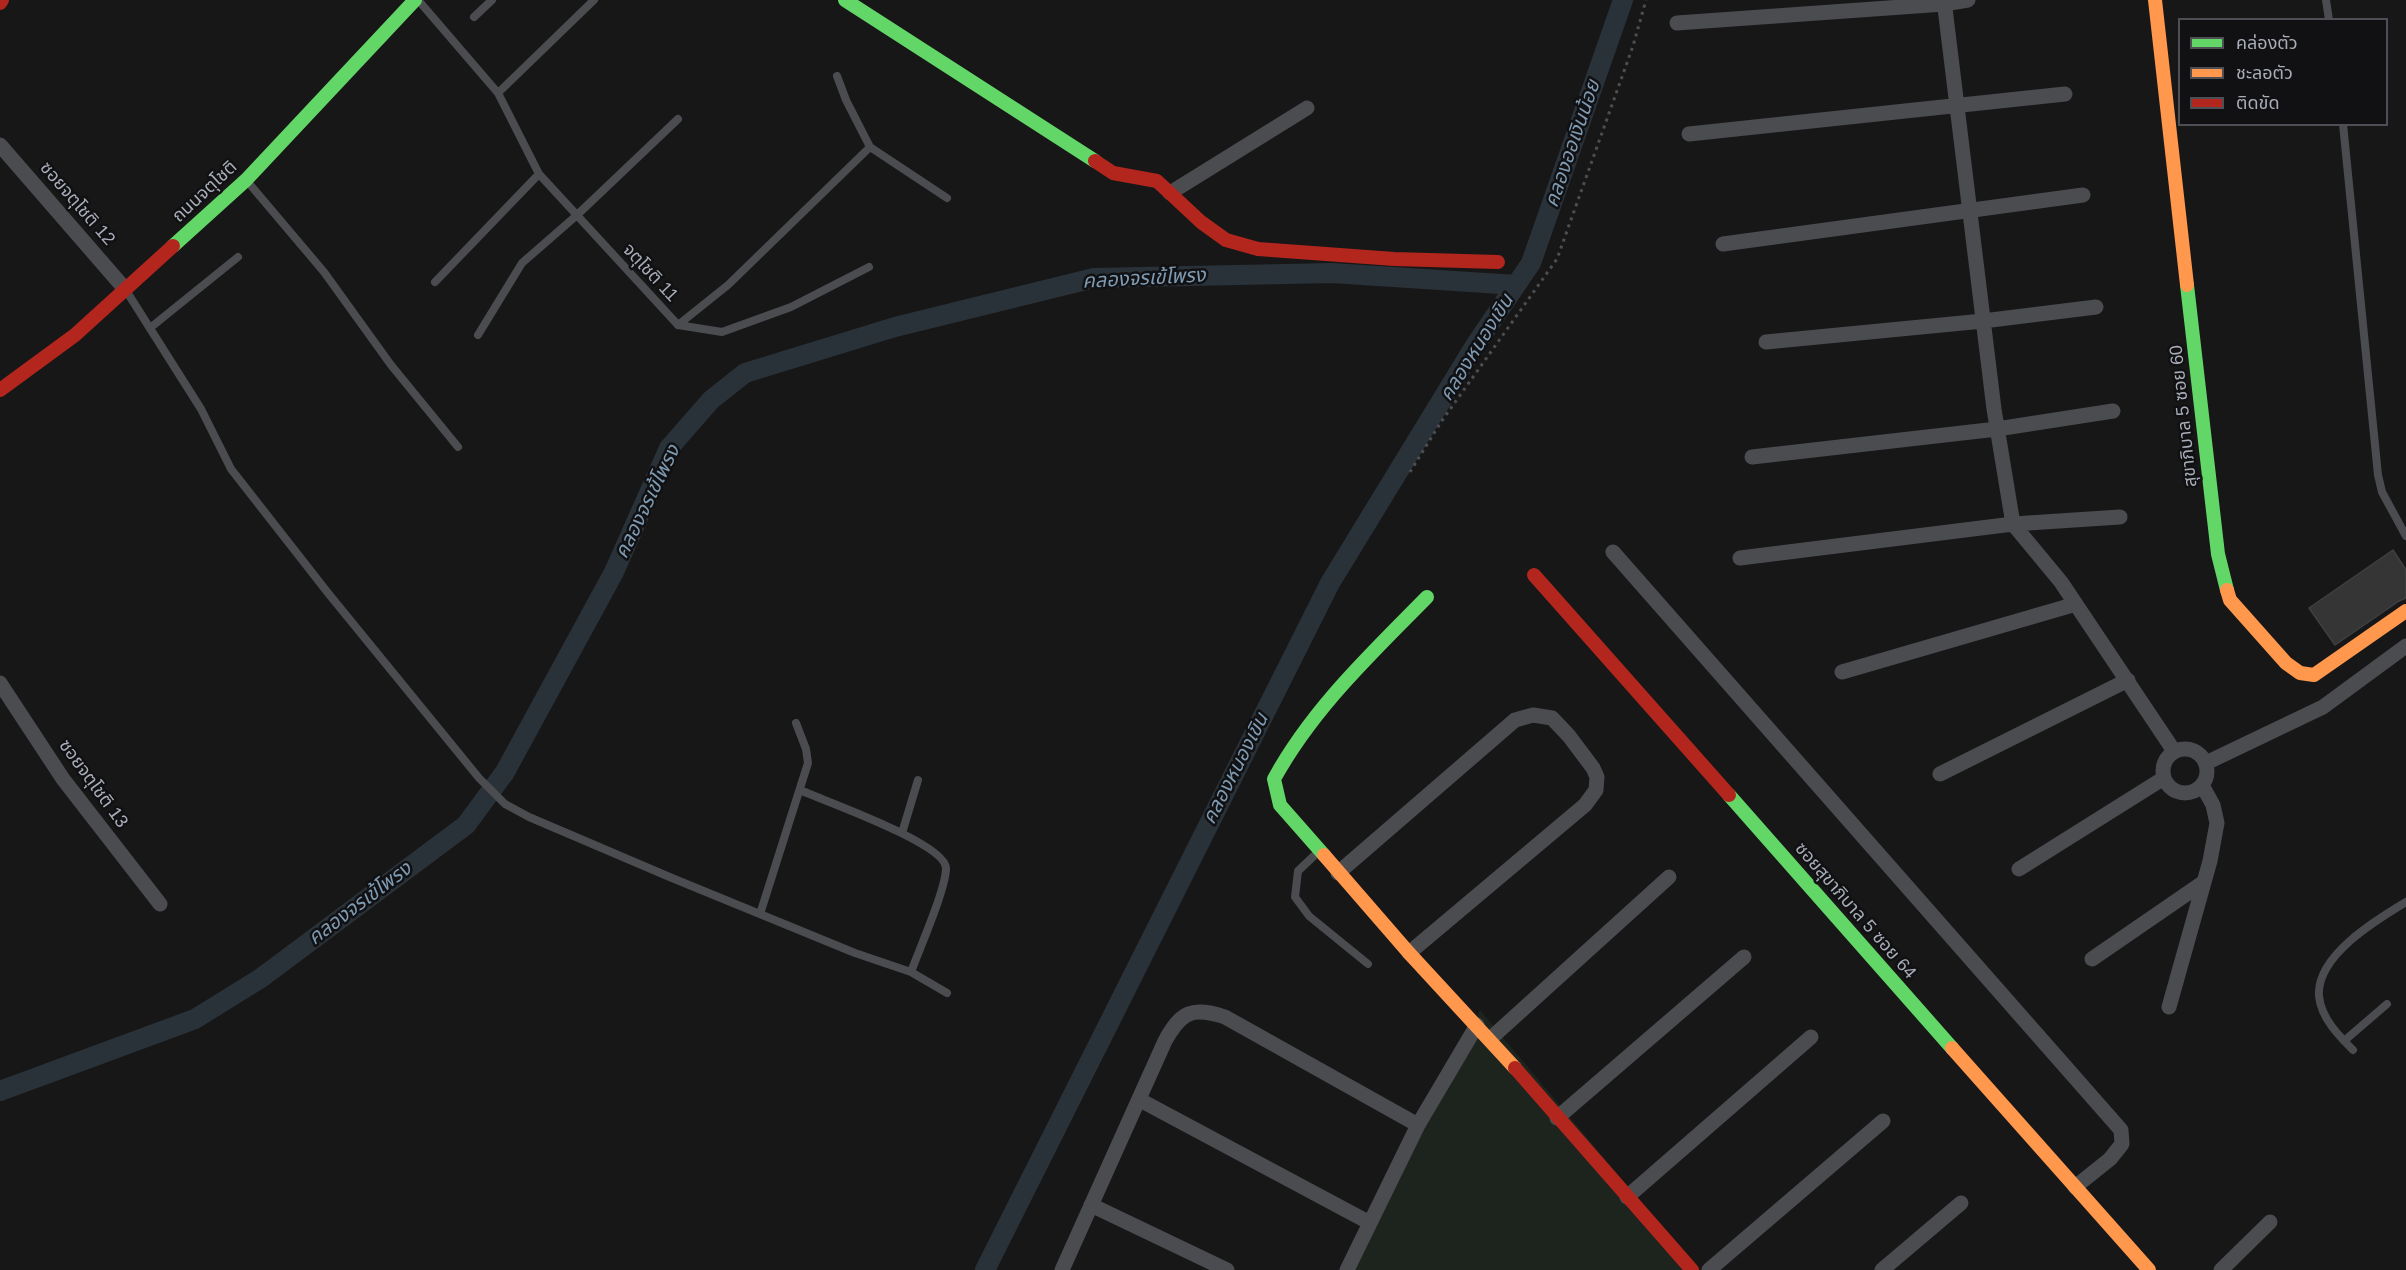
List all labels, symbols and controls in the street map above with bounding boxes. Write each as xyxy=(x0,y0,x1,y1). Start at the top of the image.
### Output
legend xyxy=(2178,18,2388,126)
text: คล่องตัว xyxy=(2236,33,2298,53)
text: ชะลอตัว xyxy=(2236,63,2293,83)
water label: คลองออเงินน้อย xyxy=(1540,77,1606,211)
text: ติดขัด xyxy=(2236,93,2279,113)
street label: ถนนจตุโชติ xyxy=(168,157,242,227)
street label: ซอยจตุโชติ 12 xyxy=(35,158,119,250)
street label: จตุโชติ 11 xyxy=(618,240,682,306)
water label: คลองจรเข้โพรง xyxy=(1082,264,1206,294)
water label: คลองหนองเขิน xyxy=(1435,290,1519,406)
street label: สุขาภิบาล 5 ซอย 60 xyxy=(2166,344,2202,488)
water label: คลองจรเข้โพรง xyxy=(610,441,686,563)
water label: คลองหนองเขิน xyxy=(1198,710,1274,828)
street label: ซอยจตุโชติ 13 xyxy=(54,736,132,832)
street label: ซอยสุขาภิบาล 5 ซอย 64 xyxy=(1790,838,1920,984)
water label: คลองจรเข้โพรง xyxy=(304,857,416,951)

